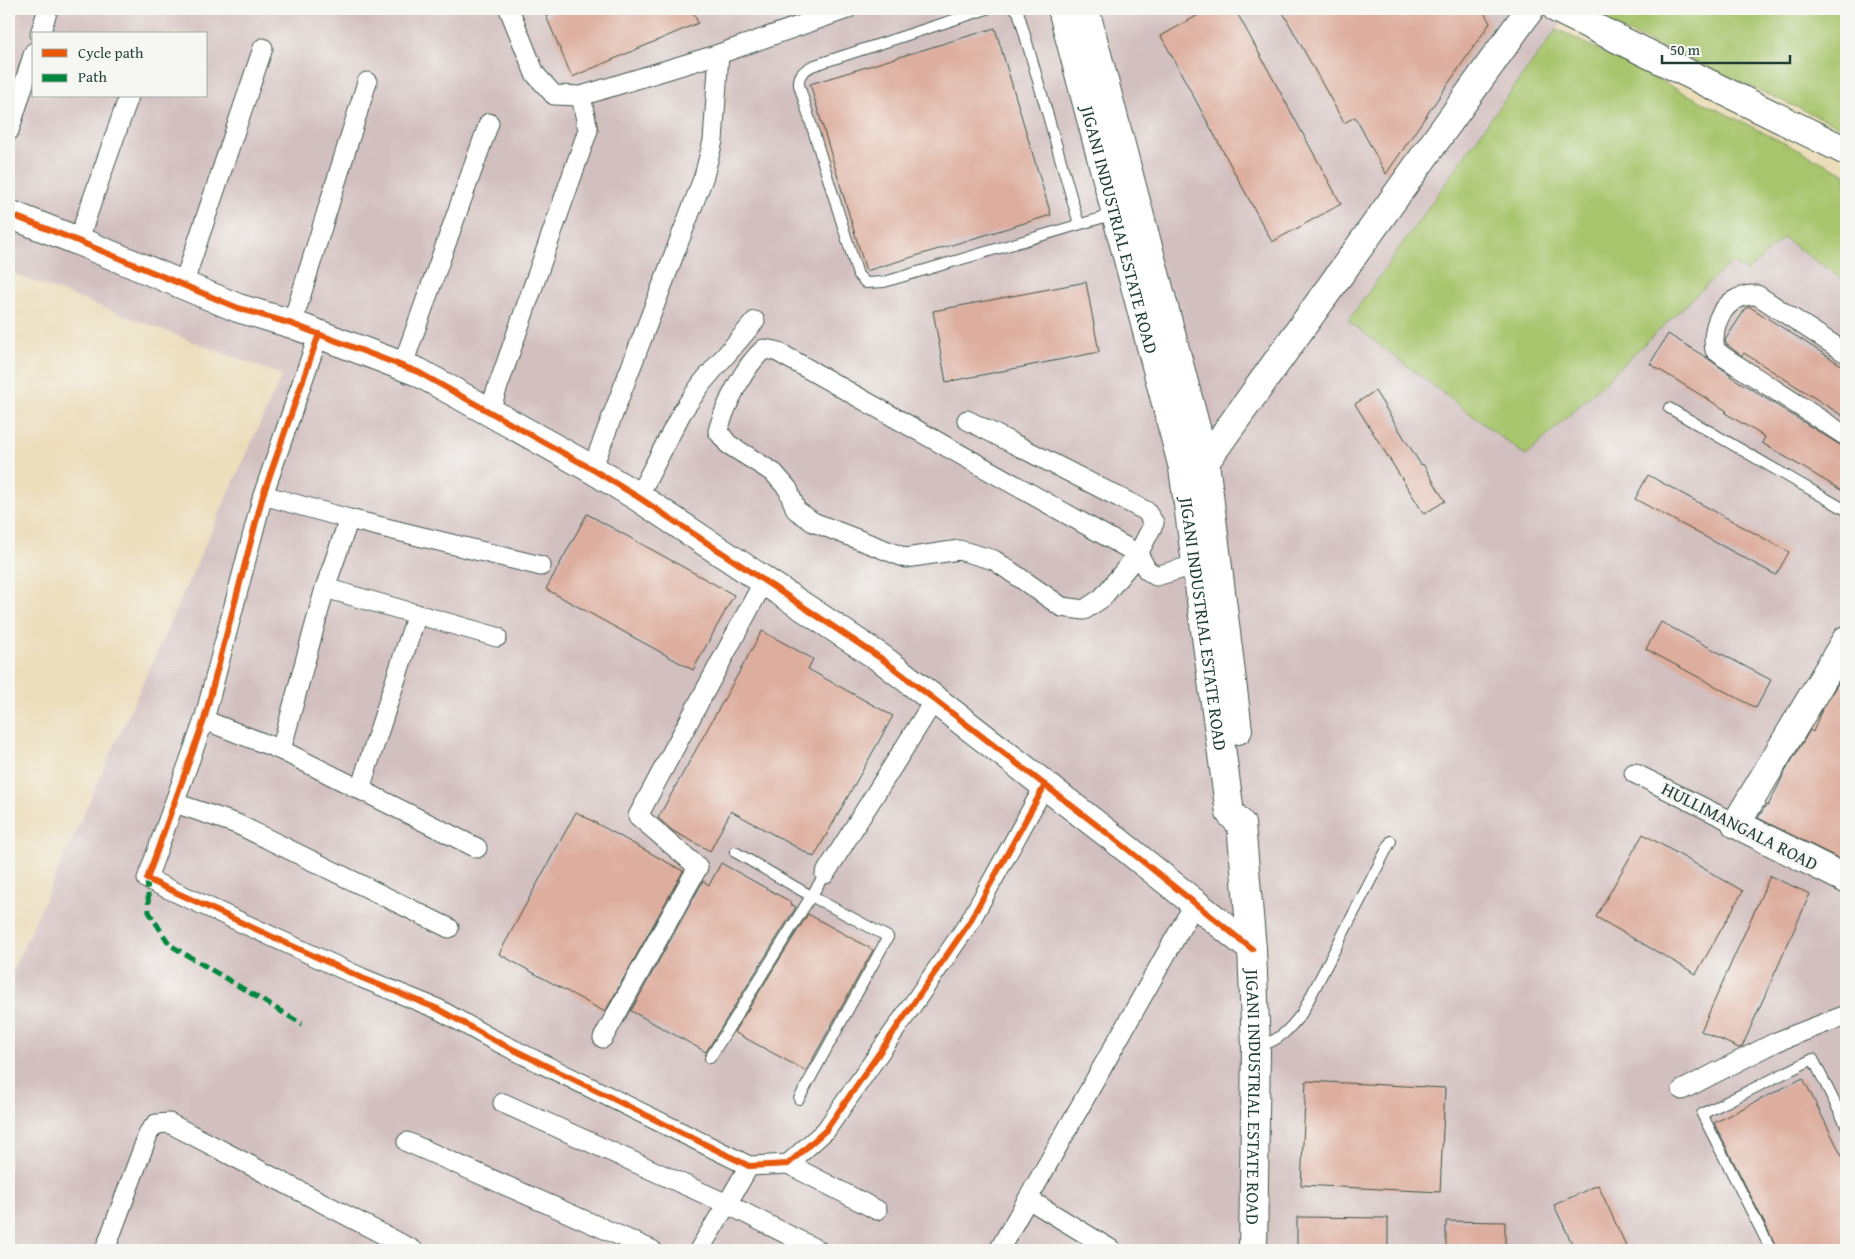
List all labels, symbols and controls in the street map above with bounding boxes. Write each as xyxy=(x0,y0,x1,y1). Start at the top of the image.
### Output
legend xyxy=(32,32,208,98)
scale bar xyxy=(1662,32,1790,64)
text: 50 m xyxy=(1670,39,1701,60)
text: Cycle path xyxy=(78,42,144,63)
text: Path xyxy=(78,66,107,87)
street label: JIGANI INDUSTRIAL ESTATE ROAD xyxy=(1074,101,1166,356)
street label: JIGANI INDUSTRIAL ESTATE ROAD xyxy=(1173,494,1235,752)
street label: HULLIMANGALA ROAD xyxy=(1657,775,1823,877)
street label: JIGANI INDUSTRIAL ESTATE ROAD xyxy=(1239,967,1270,1225)

